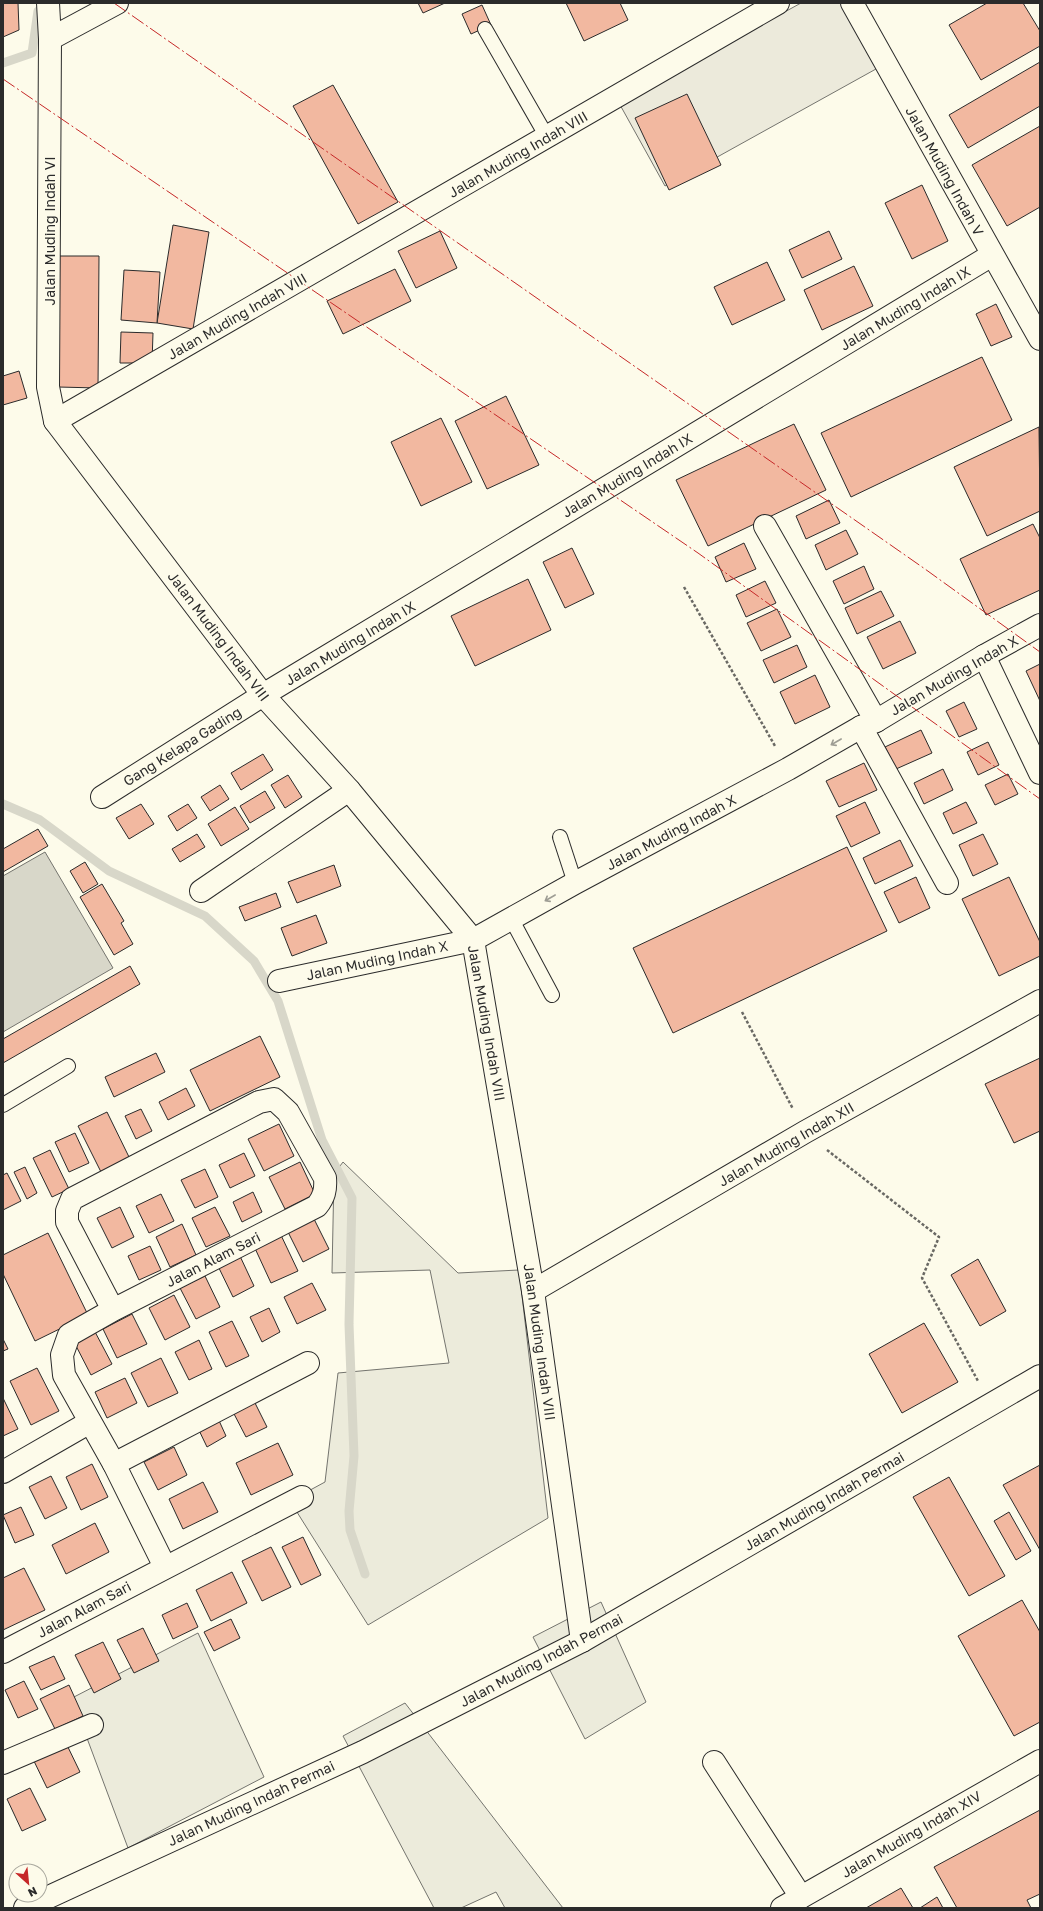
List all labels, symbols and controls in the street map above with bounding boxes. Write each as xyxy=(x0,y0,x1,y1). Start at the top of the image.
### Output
street label: Jalan Muding Indah V xyxy=(902,104,988,239)
street label: Jalan Muding Indah VIII xyxy=(445,107,591,201)
street label: Jalan Muding Indah VI xyxy=(41,156,58,306)
street label: Jalan Muding Indah IX xyxy=(837,262,973,354)
street label: Jalan Muding Indah VIII xyxy=(164,269,310,363)
street label: Jalan Muding Indah IX xyxy=(559,429,695,521)
street label: Jalan Muding Indah VIII xyxy=(165,568,273,704)
street label: Jalan Muding Indah IX xyxy=(282,597,418,689)
street label: Jalan Muding Indah X xyxy=(887,631,1021,719)
street label: Gang Kelapa Gading xyxy=(120,703,244,789)
one-way arrow xyxy=(830,738,842,746)
street label: Jalan Muding Indah X xyxy=(603,791,739,873)
one-way arrow xyxy=(544,894,556,902)
street label: Jalan Muding Indah X xyxy=(304,937,450,983)
street label: Jalan Muding Indah VIII xyxy=(465,944,509,1102)
street label: Jalan Muding Indah XII xyxy=(715,1098,857,1190)
street label: Jalan Alam Sari xyxy=(163,1228,263,1290)
street label: Jalan Muding Indah VIII xyxy=(521,1263,559,1421)
street label: Jalan Muding Indah Permai xyxy=(741,1448,907,1554)
street label: Jalan Alam Sari xyxy=(34,1577,134,1641)
street label: Jalan Muding Indah Permai xyxy=(457,1610,625,1710)
street label: Jalan Muding Indah Permai xyxy=(165,1757,337,1849)
street label: Jalan Muding Indah XIV xyxy=(838,1787,984,1881)
north arrow xyxy=(8,1863,48,1903)
text: N xyxy=(26,1885,39,1900)

